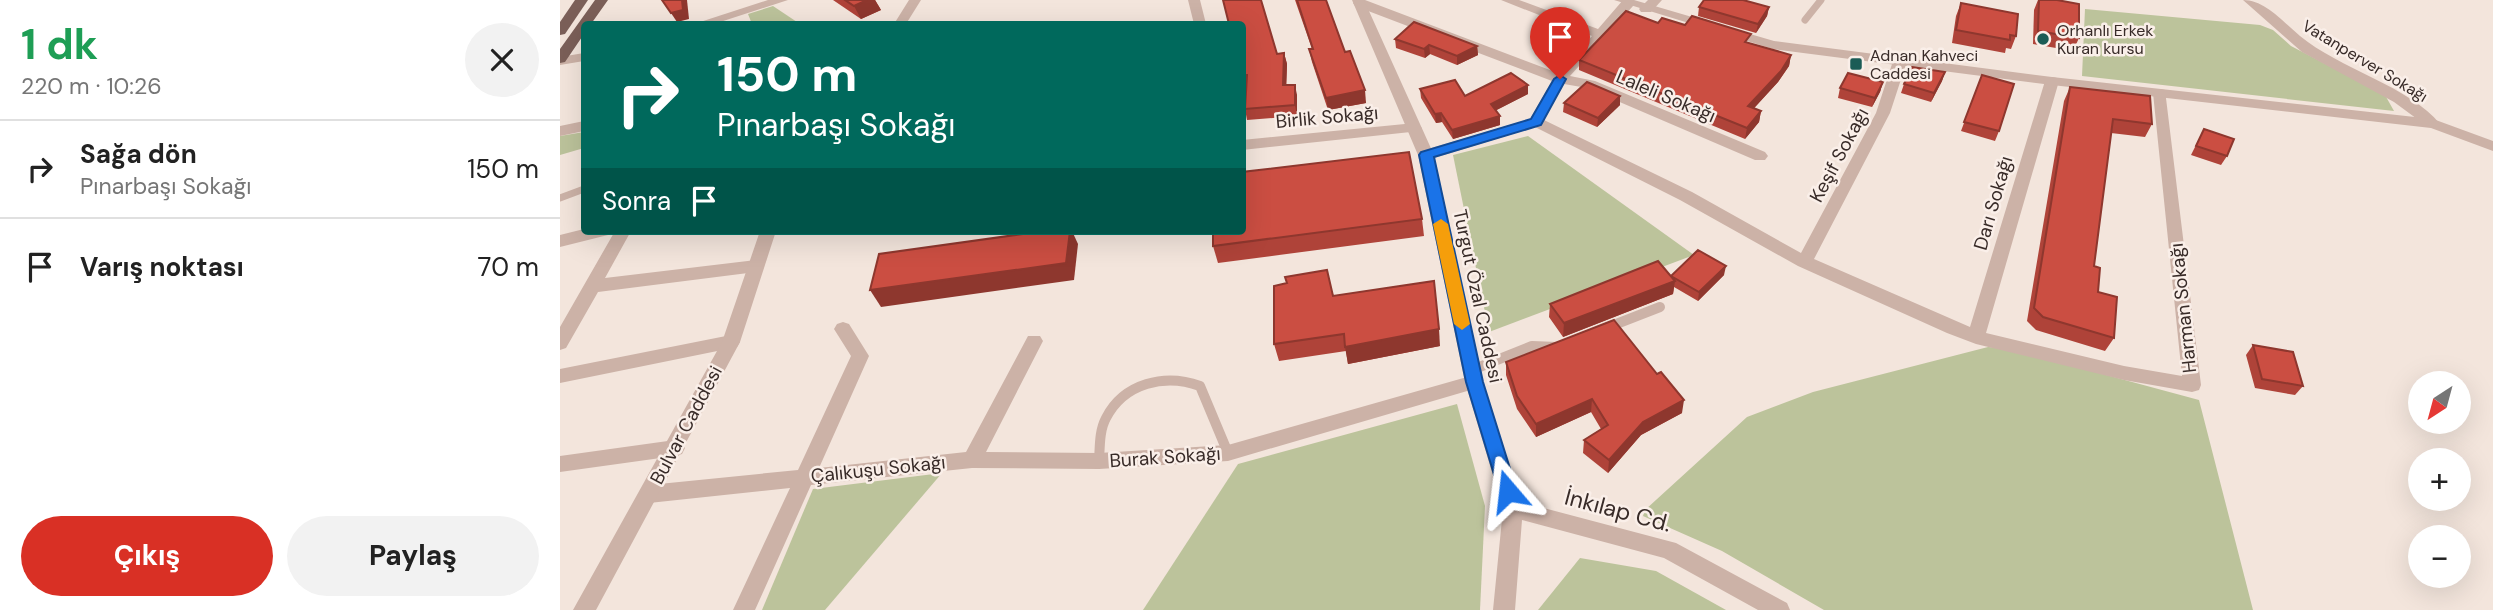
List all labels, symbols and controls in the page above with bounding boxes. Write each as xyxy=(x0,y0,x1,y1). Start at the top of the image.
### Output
pin xyxy=(1530,7,1590,79)
street label: Vatanperver Sokağı xyxy=(2298,15,2432,107)
text: 1 dk xyxy=(21,17,98,72)
icon: arrive xyxy=(1541,18,1579,56)
place label: Orhanlı Erkek Kuran kursu xyxy=(2057,20,2153,59)
button: close xyxy=(465,23,539,97)
marker: Orhanlı Erkek Kuran kursu xyxy=(2035,31,2051,47)
text: 150 m xyxy=(717,42,857,106)
place label: Adnan Kahveci Caddesi xyxy=(1870,45,1978,84)
icon: right xyxy=(602,49,693,140)
marker: Adnan Kahveci Caddesi xyxy=(1848,56,1864,72)
street label: Laleli Sokağı xyxy=(1612,64,1720,128)
text: 220 m · 10:26 xyxy=(21,71,162,101)
street label: Birlik Sokağı xyxy=(1275,100,1379,134)
street label: Keşif Sokağı xyxy=(1804,103,1874,207)
text: Pınarbaşı Sokağı xyxy=(717,104,955,146)
text: Sağa dön xyxy=(80,137,197,171)
icon: right xyxy=(21,150,59,188)
text: 150 m xyxy=(467,152,539,186)
street label: Darı Sokağı xyxy=(1968,153,2018,253)
text: Pınarbaşı Sokağı xyxy=(80,171,251,201)
icon: arrive xyxy=(685,182,723,220)
text: Sonra xyxy=(602,184,671,218)
street label: Turgut Özal Caddesi xyxy=(1447,207,1509,385)
street label: Harman Sokağı xyxy=(2164,242,2202,374)
icon: arrive xyxy=(21,248,59,286)
text: Varış noktası xyxy=(80,250,244,284)
text: 70 m xyxy=(478,250,539,284)
street label: Bulvar Caddesi xyxy=(644,361,728,489)
north arrow xyxy=(2408,371,2471,434)
map controls xyxy=(2408,371,2471,588)
street label: Burak Sokağı xyxy=(1109,441,1221,473)
button: + xyxy=(2408,448,2471,511)
street label: Çalıkuşu Sokağı xyxy=(809,449,947,489)
position arrow xyxy=(1471,454,1545,528)
street label: İnkılap Cd. xyxy=(1562,481,1674,539)
button: Çıkış xyxy=(21,516,273,596)
button: Paylaş xyxy=(287,516,539,596)
button: − xyxy=(2408,525,2471,588)

